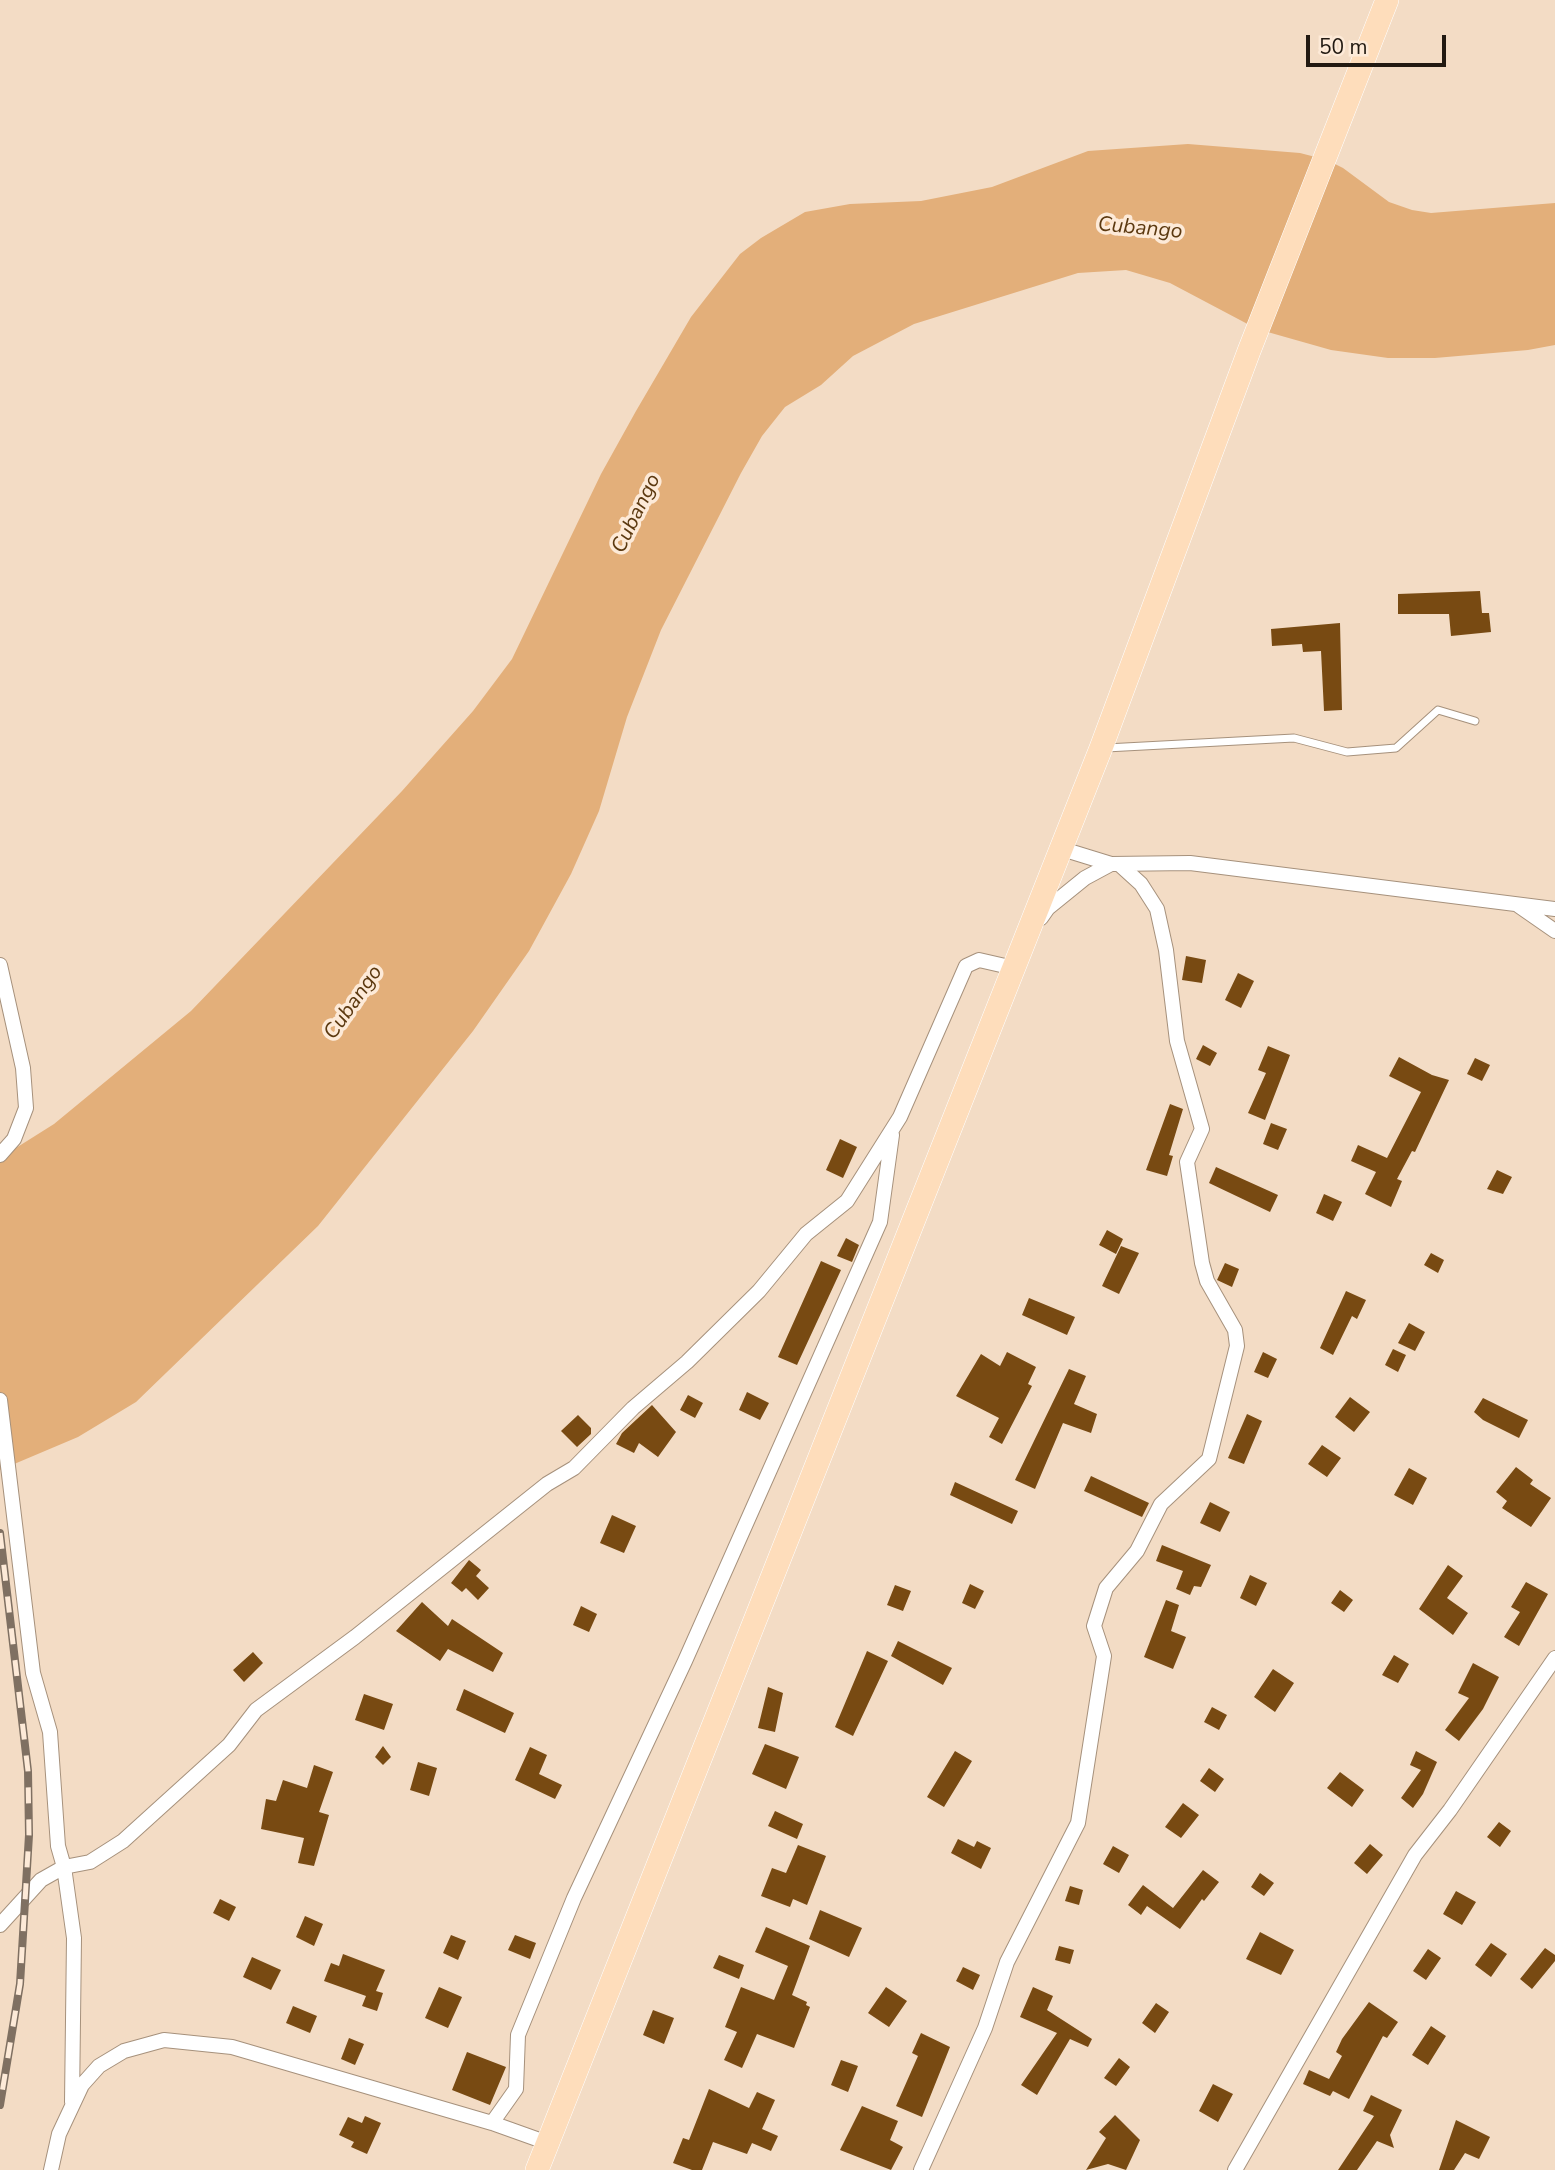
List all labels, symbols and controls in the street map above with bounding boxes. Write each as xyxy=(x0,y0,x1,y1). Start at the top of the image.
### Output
scale bar xyxy=(1310,21,1450,65)
text: 50 m xyxy=(1319,33,1368,61)
water label: Cubango xyxy=(1097,213,1183,245)
water label: Cubango xyxy=(607,470,667,558)
water label: Cubango xyxy=(319,961,389,1045)

